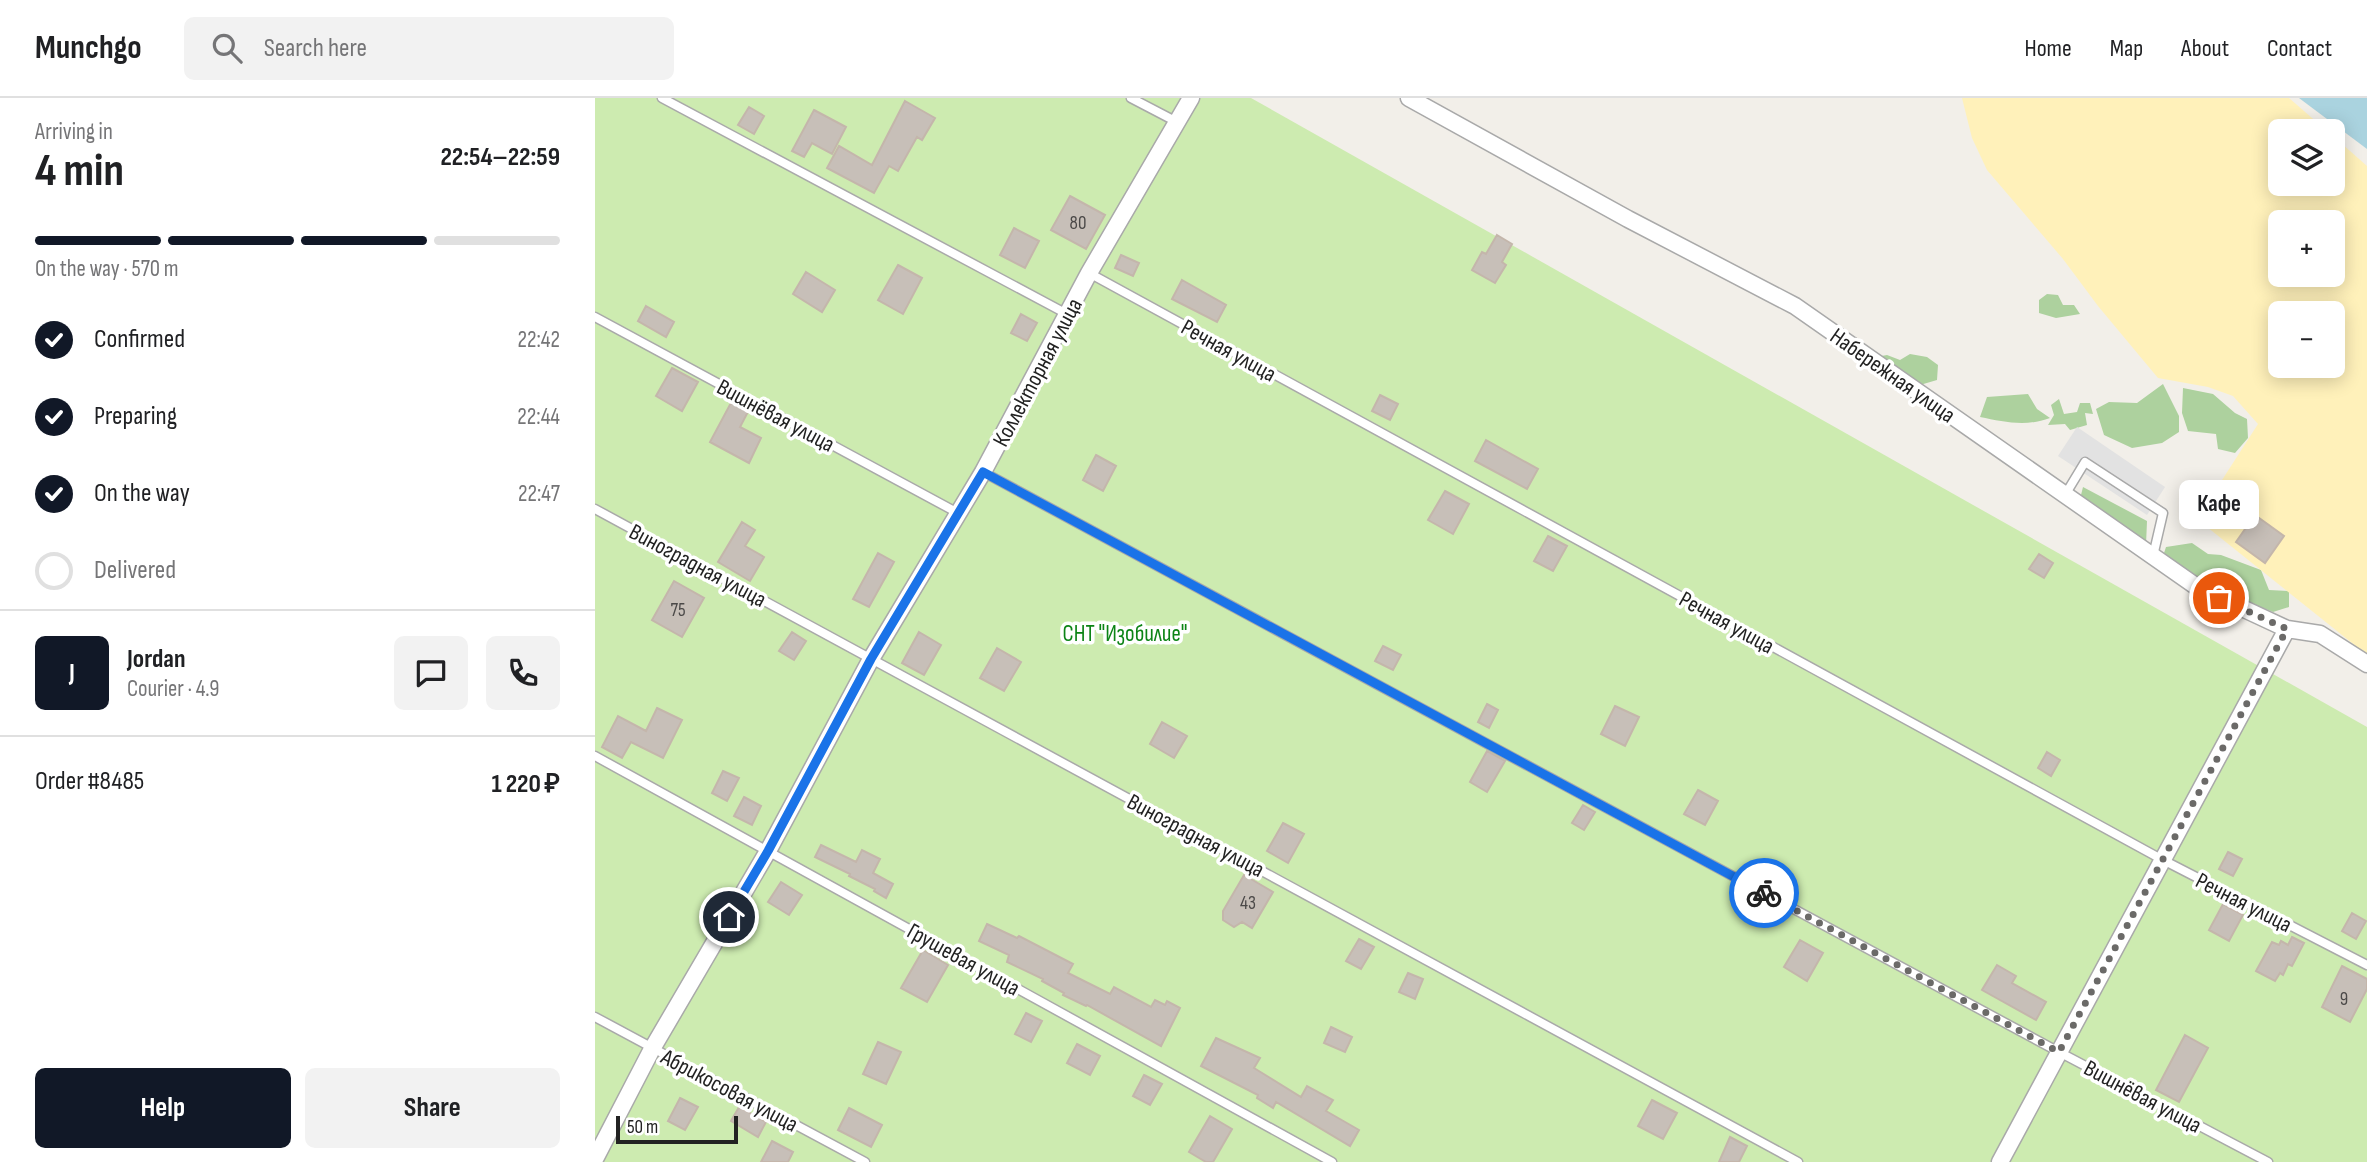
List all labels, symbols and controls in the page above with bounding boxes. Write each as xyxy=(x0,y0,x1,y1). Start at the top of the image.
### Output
search box xyxy=(184,17,674,80)
text: Munchgo xyxy=(35,28,142,68)
icon: search xyxy=(208,29,246,67)
text: Search here xyxy=(264,33,367,64)
text: Home xyxy=(2024,34,2072,63)
text: Map xyxy=(2110,34,2143,63)
text: About xyxy=(2181,34,2229,63)
text: Contact xyxy=(2267,34,2332,63)
text: Arriving in xyxy=(35,118,113,146)
map controls xyxy=(2268,119,2345,378)
button: layers xyxy=(2268,119,2345,196)
text: 22:54–22:59 xyxy=(440,142,560,173)
text: 4 min xyxy=(35,144,124,199)
button: + xyxy=(2268,210,2345,287)
house number: 80 xyxy=(1070,212,1086,235)
text: On the way · 570 m xyxy=(35,255,178,283)
street label: Коллекторная улица xyxy=(987,293,1089,451)
button: − xyxy=(2268,301,2345,378)
street label: Речная улица xyxy=(1176,313,1281,388)
icon: check xyxy=(35,321,73,359)
street label: Набережная улица xyxy=(1824,322,1960,429)
text: Confirmed xyxy=(94,324,185,355)
text: 22:42 xyxy=(517,326,560,354)
street label: Вишнёвая улица xyxy=(712,373,839,459)
icon: check xyxy=(35,398,73,436)
text: Preparing xyxy=(94,401,177,432)
text: 22:44 xyxy=(517,403,560,431)
icon: check xyxy=(35,475,73,513)
text: On the way xyxy=(94,478,190,509)
callout: Кафе xyxy=(2179,479,2259,528)
text: 22:47 xyxy=(518,480,560,508)
text: Кафе xyxy=(2197,490,2241,518)
street label: Виноградная улица xyxy=(624,518,771,614)
text: Delivered xyxy=(94,555,176,586)
pin xyxy=(2189,568,2249,628)
icon: bag xyxy=(2200,579,2238,617)
street label: Речная улица xyxy=(1674,585,1779,660)
house number: 75 xyxy=(670,599,686,622)
park label: СНТ "Изобилие" xyxy=(1063,620,1187,648)
button: chat xyxy=(394,636,468,710)
button: phone xyxy=(486,636,560,710)
text: Jordan xyxy=(127,644,185,675)
text: J xyxy=(69,658,75,689)
text: Courier · 4.9 xyxy=(127,675,219,703)
text: Order #8485 xyxy=(35,766,144,797)
text: 1 220 ₽ xyxy=(491,769,560,800)
street label: Виноградная улица xyxy=(1122,788,1269,884)
courier xyxy=(1729,858,1799,928)
street label: Речная улица xyxy=(2191,867,2296,939)
icon: bike xyxy=(1745,874,1783,912)
pin xyxy=(699,887,759,947)
house number: 43 xyxy=(1240,892,1256,915)
icon: home xyxy=(710,898,748,936)
street label: Грушевая улица xyxy=(902,917,1025,1002)
house number: 9 xyxy=(2340,988,2348,1011)
street label: Абрикосовая улица xyxy=(655,1043,803,1139)
street label: Вишнёвая улица xyxy=(2079,1054,2206,1140)
button: Help xyxy=(35,1068,291,1148)
button: Share xyxy=(305,1068,560,1148)
scale bar xyxy=(616,1113,739,1145)
text: 50 m xyxy=(627,1116,658,1139)

